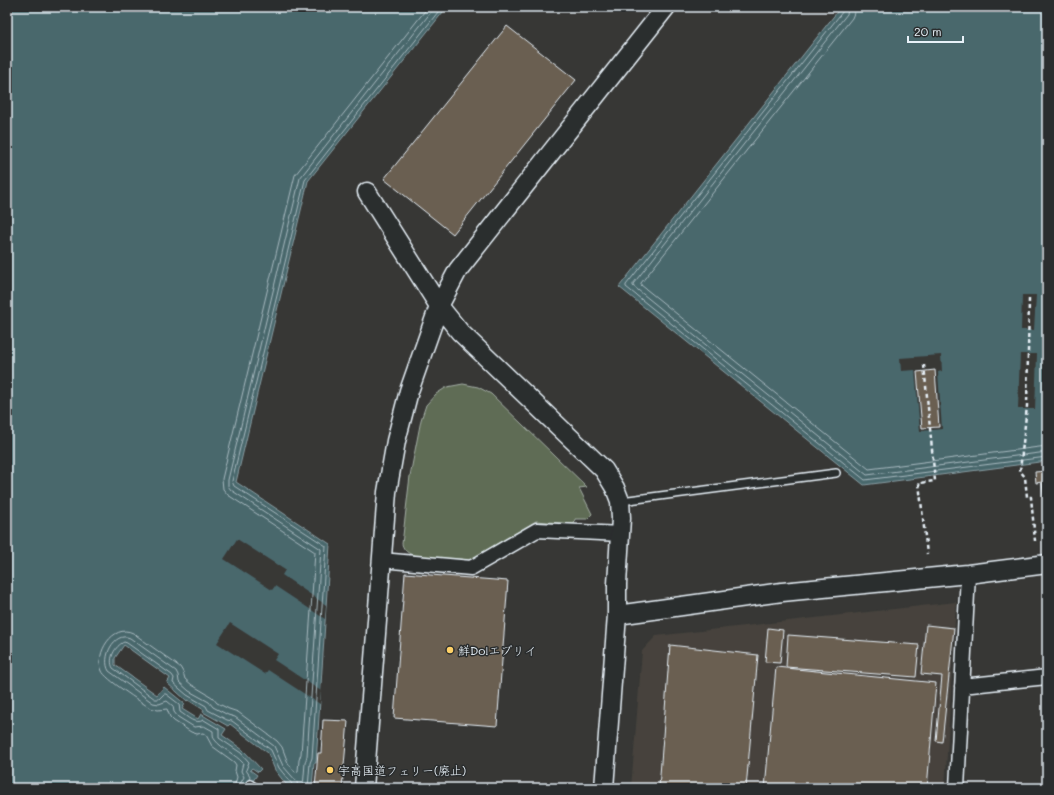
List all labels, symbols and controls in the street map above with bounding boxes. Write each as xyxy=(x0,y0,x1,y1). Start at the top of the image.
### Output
scale bar xyxy=(908,18,963,44)
text: 20 m xyxy=(914,23,942,39)
place label: 鮮Do!エブリイ xyxy=(458,642,537,658)
marker: 鮮Do!エブリイ xyxy=(445,645,455,655)
place label: 宇高国道フェリー(廃止) xyxy=(338,762,466,778)
marker: 宇高国道フェリー(廃止) xyxy=(325,765,335,775)

